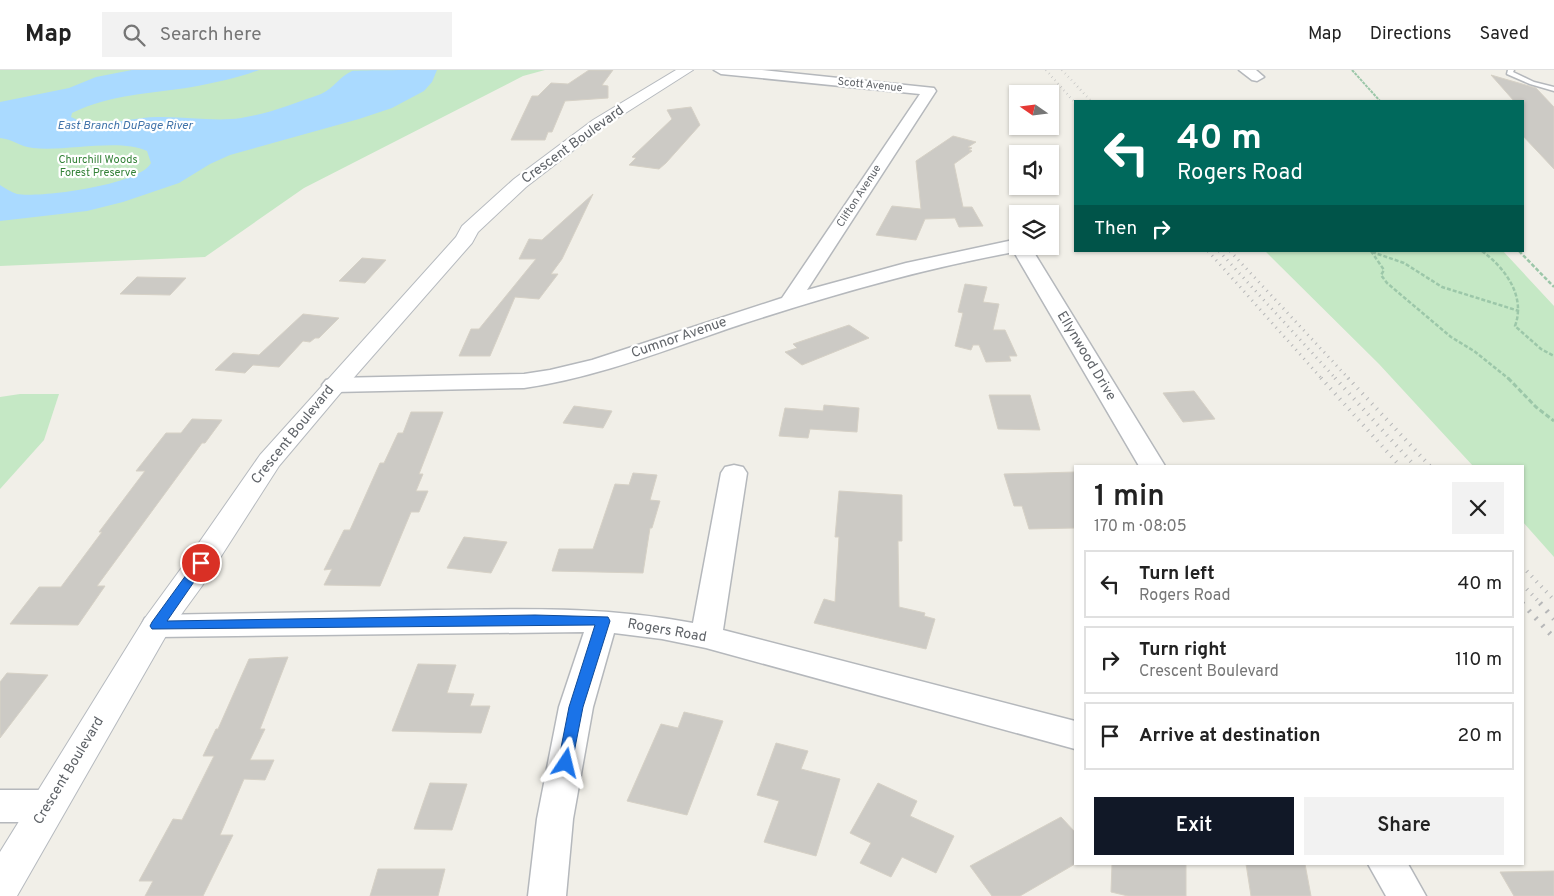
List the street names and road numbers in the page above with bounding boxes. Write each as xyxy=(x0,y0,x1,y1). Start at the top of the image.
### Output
street label: Scott Avenue xyxy=(837,75,903,95)
street label: Crescent Boulevard xyxy=(519,102,627,188)
street label: Clifton Avenue xyxy=(834,162,884,230)
street label: Ellynwood Drive xyxy=(1053,308,1119,404)
street label: Cumnor Avenue xyxy=(629,314,729,362)
street label: Crescent Boulevard xyxy=(248,382,338,488)
street label: Rogers Road xyxy=(626,616,708,646)
street label: Crescent Boulevard xyxy=(30,714,108,828)

